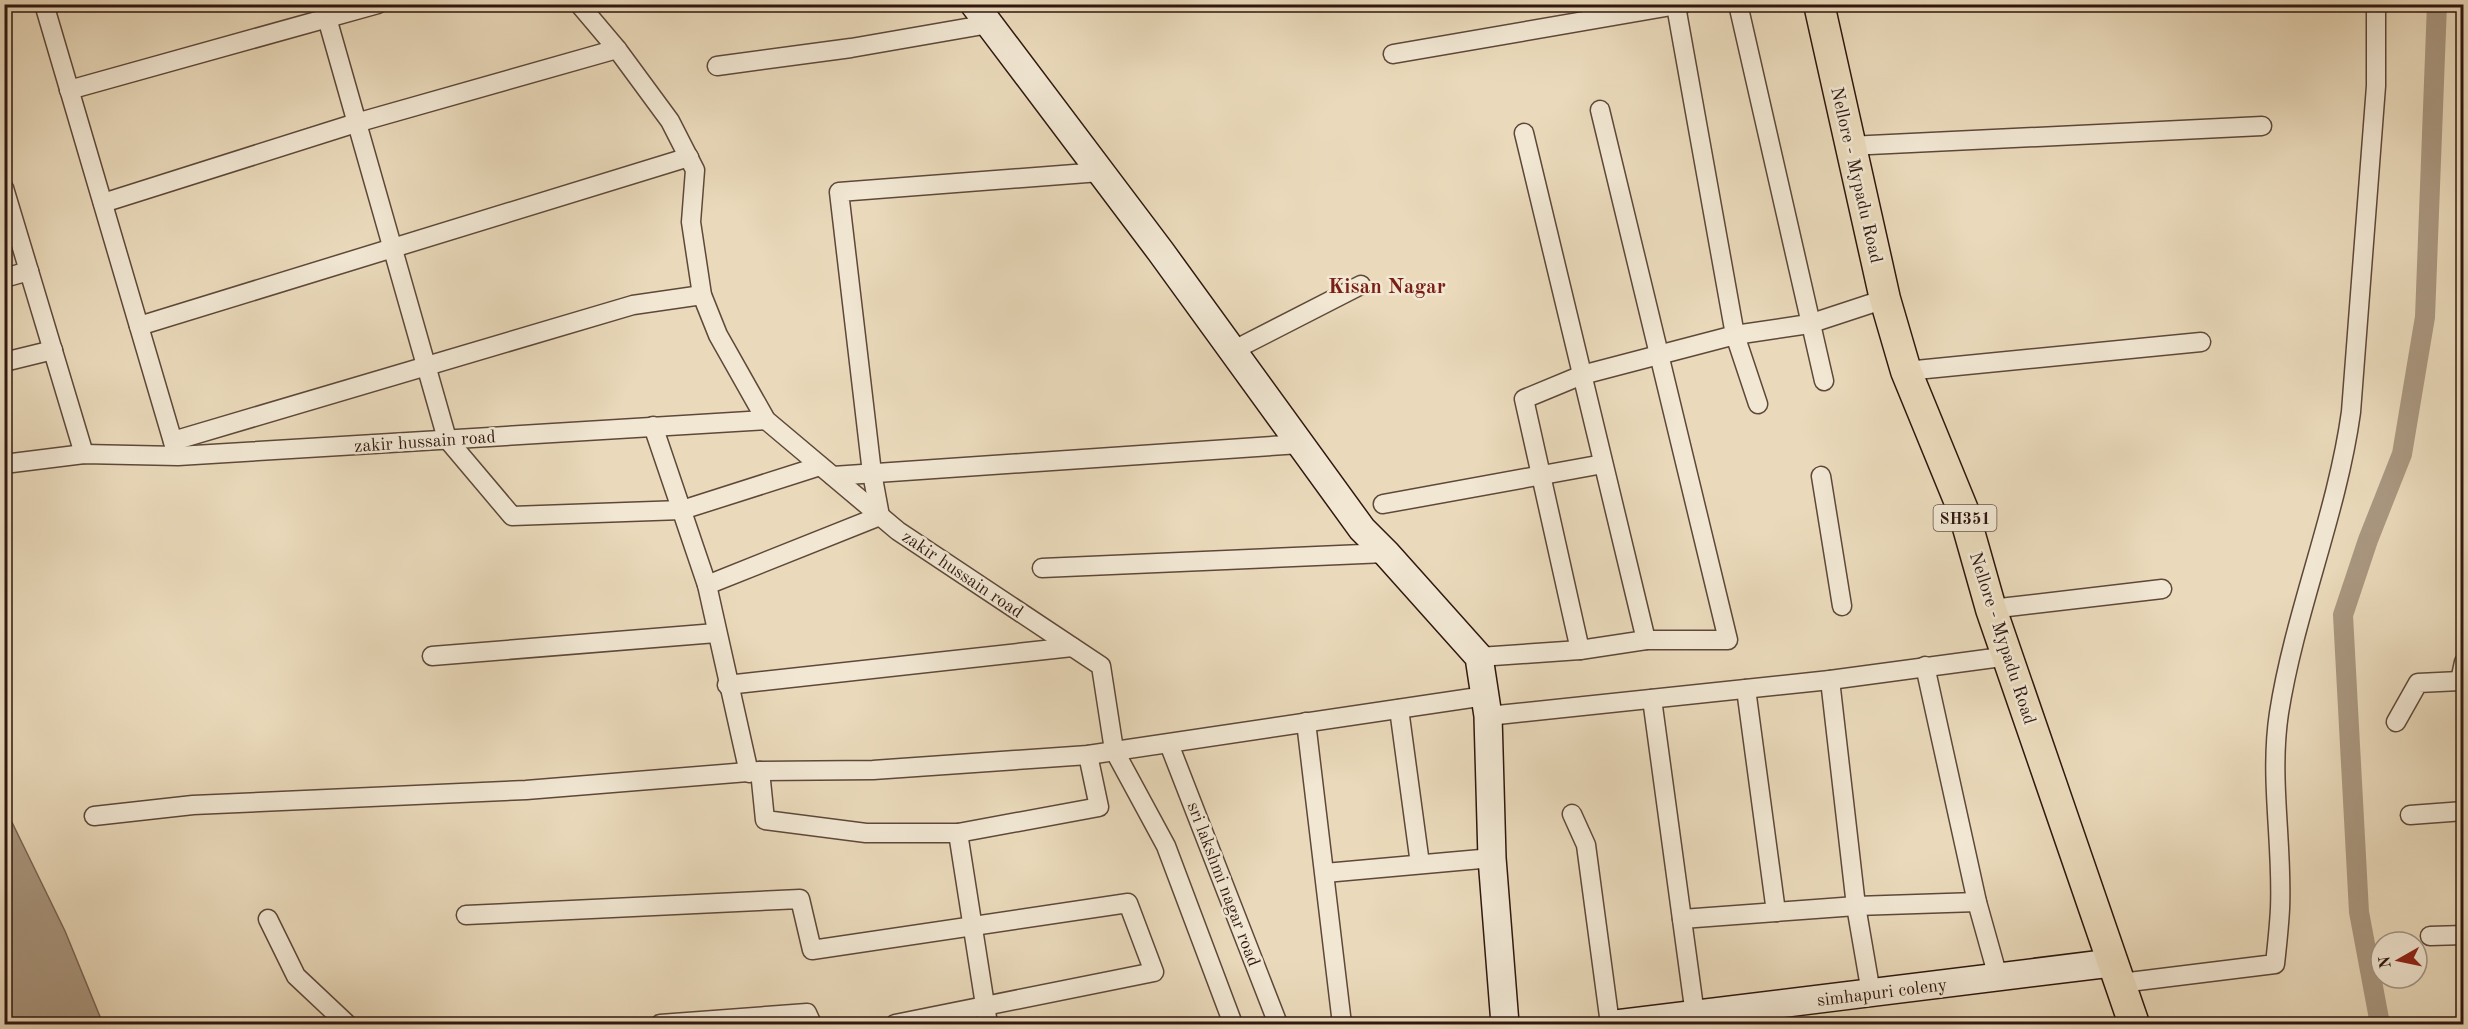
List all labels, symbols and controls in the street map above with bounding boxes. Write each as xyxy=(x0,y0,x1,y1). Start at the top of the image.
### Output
street label: Nellore - Mypadu Road xyxy=(1827,85,1885,265)
district label: Kisan Nagar xyxy=(1328,277,1446,298)
street label: zakir hussain road xyxy=(354,428,496,456)
road number: SH351 xyxy=(1934,505,1996,531)
street label: zakir hussain road xyxy=(899,528,1026,622)
street label: Nellore - Mypadu Road xyxy=(1966,550,2038,727)
street label: sri lakshmi nagar road xyxy=(1183,800,1263,969)
north arrow xyxy=(2369,930,2429,990)
text: N xyxy=(2377,954,2395,969)
street label: simhapuri coleny xyxy=(1816,976,1949,1010)

